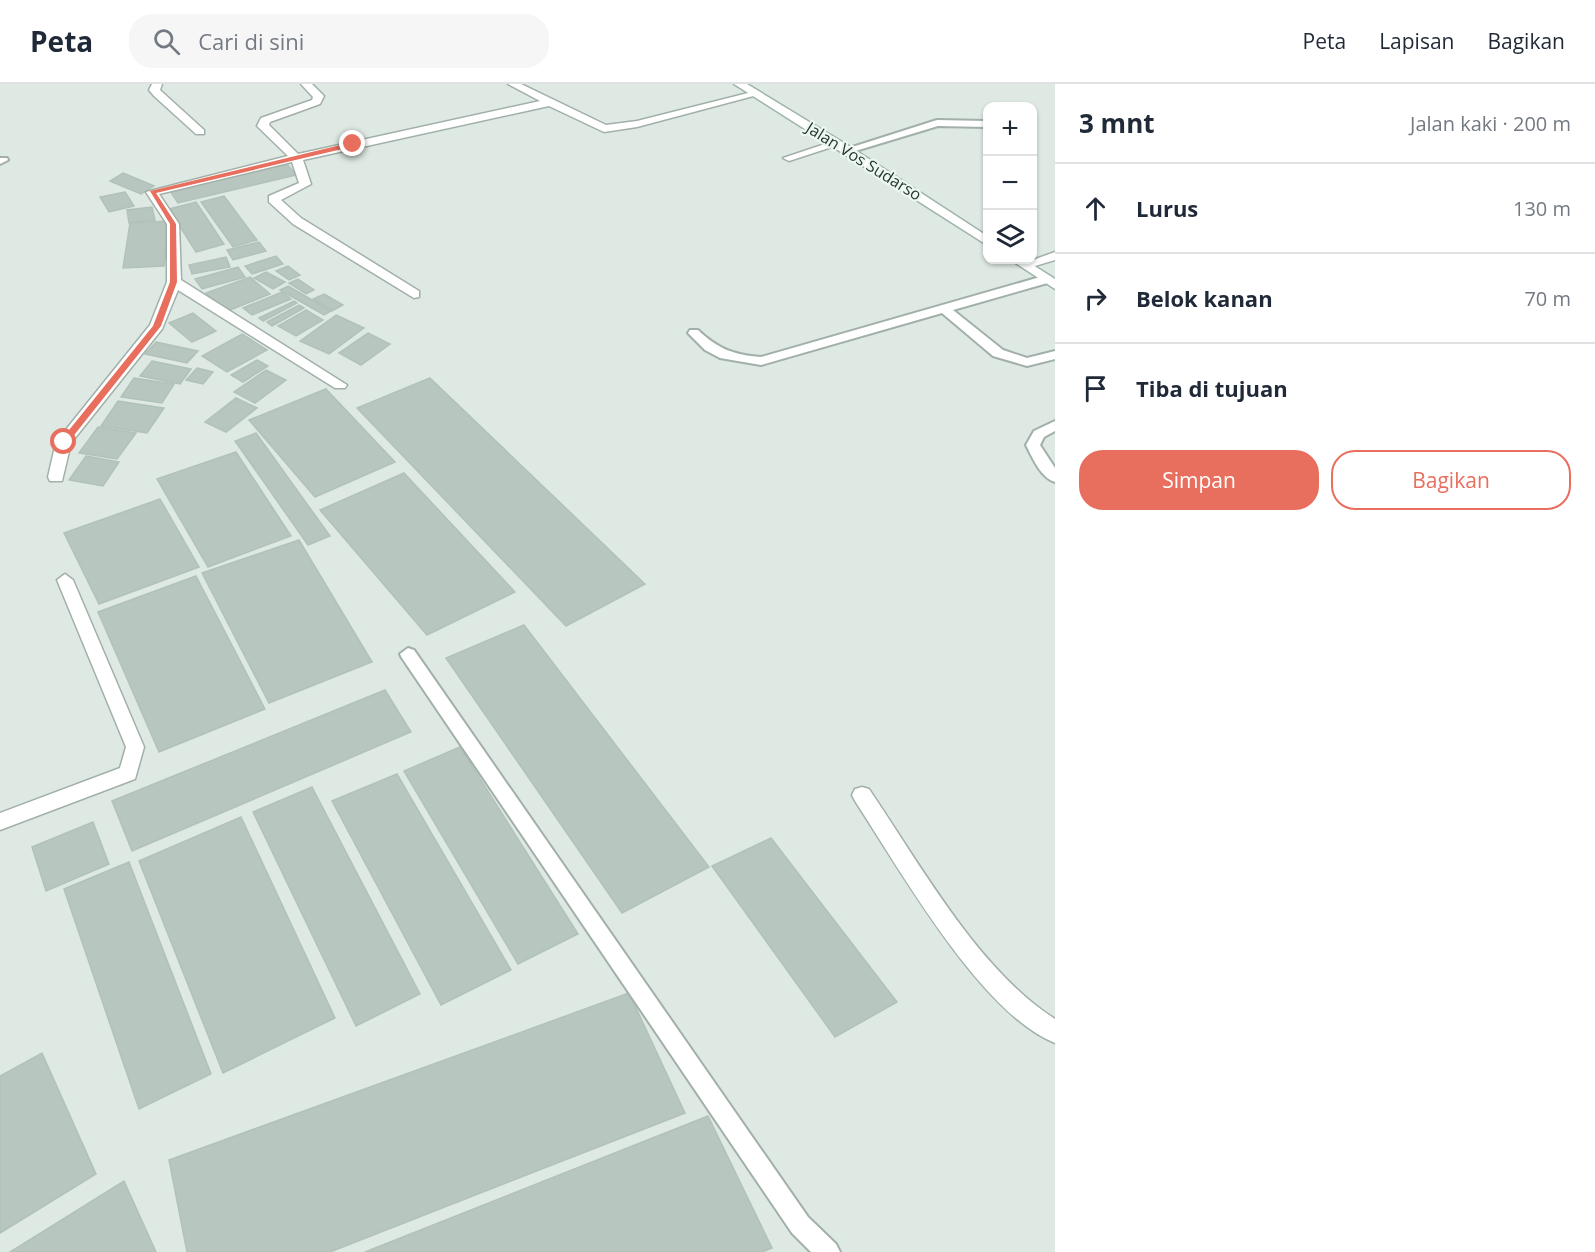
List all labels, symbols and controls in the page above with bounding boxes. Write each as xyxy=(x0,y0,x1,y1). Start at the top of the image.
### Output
search box xyxy=(129,14,549,68)
text: Peta xyxy=(30,22,93,60)
icon: search xyxy=(150,25,183,58)
text: Cari di sini xyxy=(198,26,304,56)
text: Peta xyxy=(1303,27,1346,55)
text: Lapisan xyxy=(1379,27,1454,55)
text: Bagikan xyxy=(1487,27,1565,55)
map controls xyxy=(983,102,1037,264)
button: + xyxy=(983,102,1037,156)
text: 3 mnt xyxy=(1079,105,1155,141)
text: Jalan kaki · 200 m xyxy=(1410,110,1571,137)
street label: Jalan Vos Sudarso xyxy=(800,116,926,205)
route end xyxy=(339,130,365,156)
button: − xyxy=(983,156,1037,210)
icon: ahead xyxy=(1079,192,1112,225)
text: Lurus xyxy=(1136,193,1198,223)
text: 130 m xyxy=(1513,195,1571,222)
button: layers xyxy=(983,210,1037,264)
icon: right xyxy=(1079,282,1112,315)
text: Belok kanan xyxy=(1136,283,1273,313)
text: 70 m xyxy=(1524,285,1571,312)
icon: arrive xyxy=(1079,372,1112,405)
text: Tiba di tujuan xyxy=(1136,373,1288,403)
route start xyxy=(50,428,76,454)
button: Simpan xyxy=(1079,450,1319,510)
button: Bagikan xyxy=(1331,450,1571,510)

